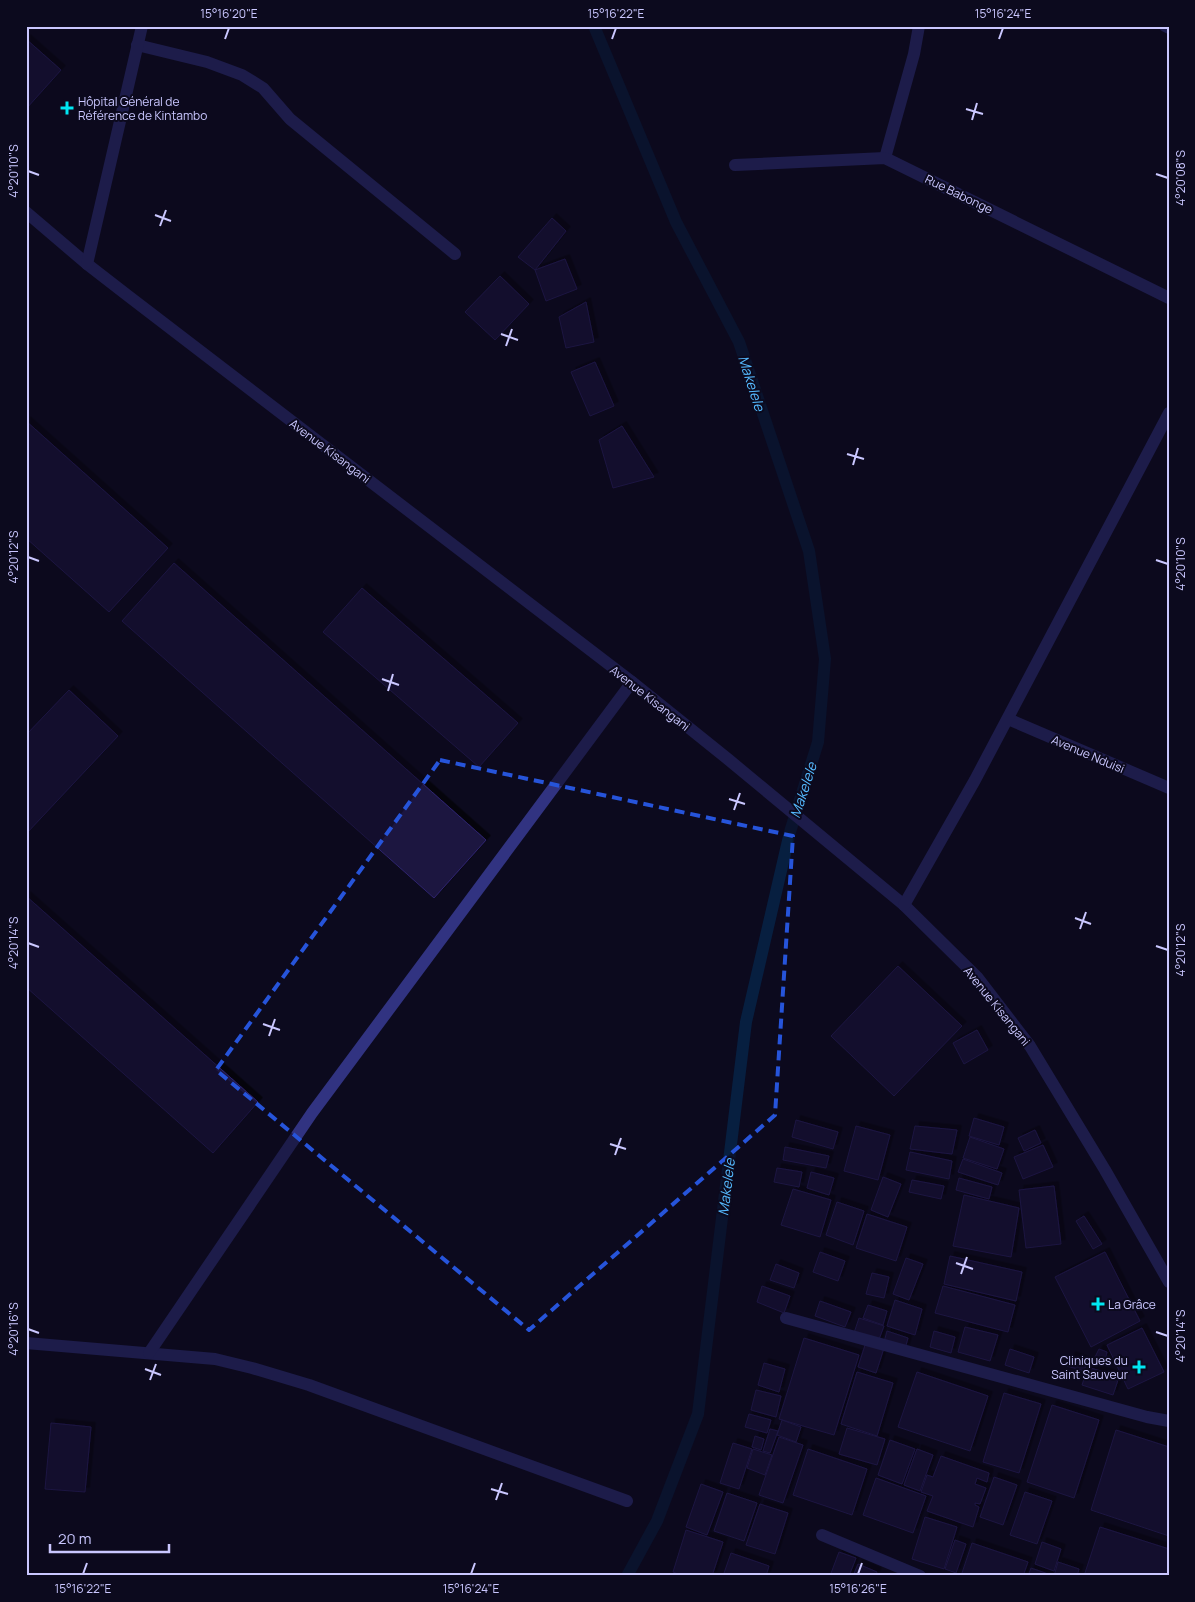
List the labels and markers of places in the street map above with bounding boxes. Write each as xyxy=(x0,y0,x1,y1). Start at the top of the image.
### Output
place label: Hôpital Général de Référence de Kintambo xyxy=(78,93,207,124)
marker: Hôpital Général de Référence de Kintambo xyxy=(60,101,74,115)
place label: La Grâce xyxy=(1108,1296,1156,1313)
marker: La Grâce xyxy=(1092,1298,1104,1310)
place label: Cliniques du Saint Sauveur xyxy=(1051,1352,1129,1383)
marker: Cliniques du Saint Sauveur xyxy=(1132,1360,1146,1374)

